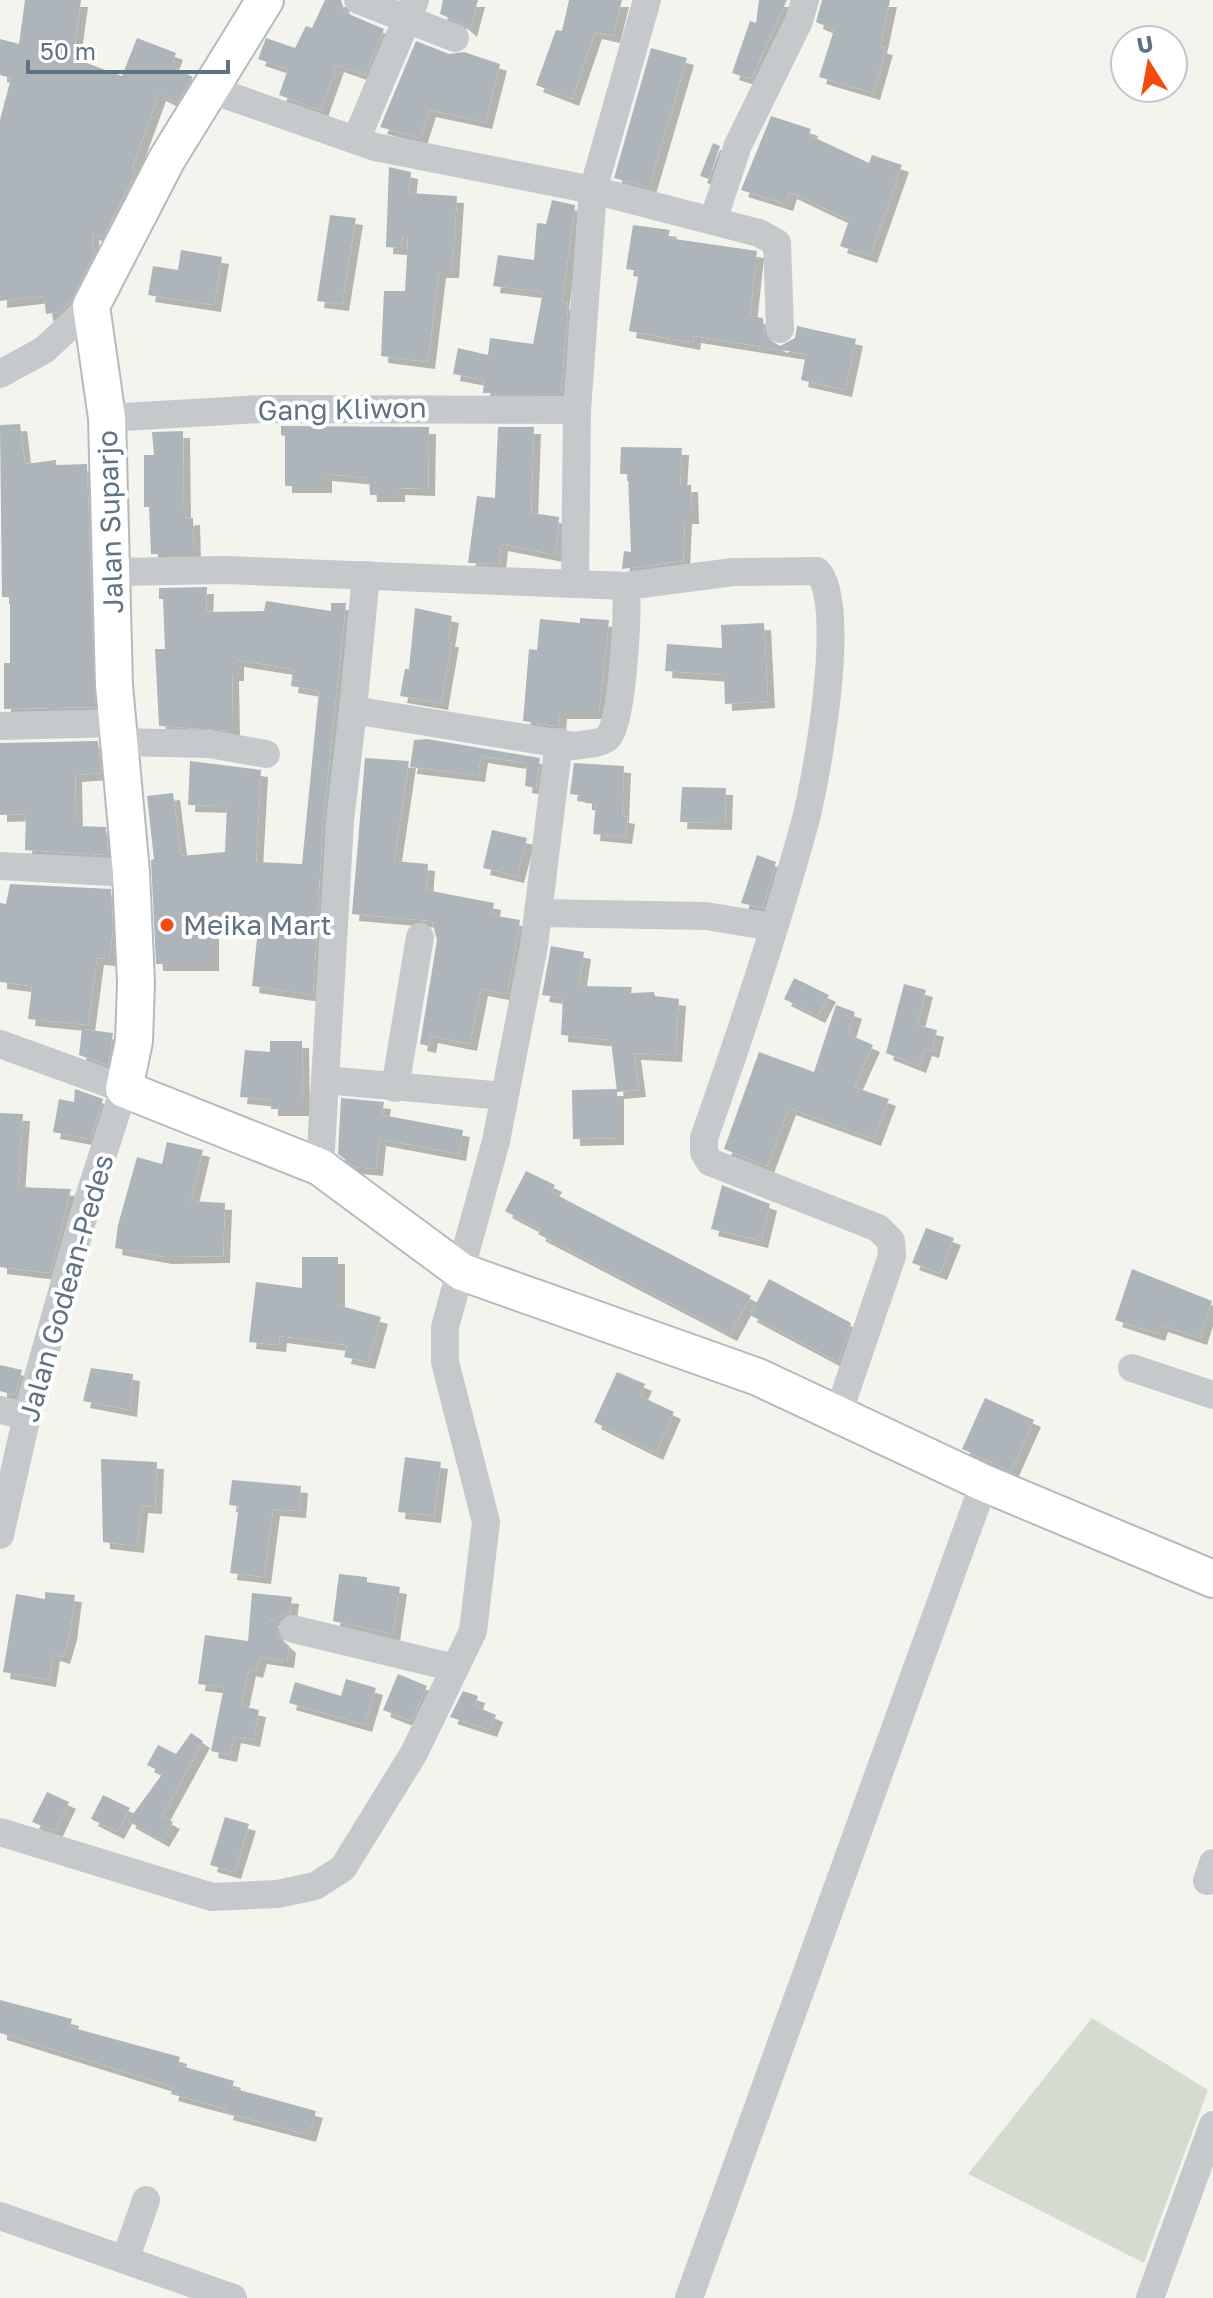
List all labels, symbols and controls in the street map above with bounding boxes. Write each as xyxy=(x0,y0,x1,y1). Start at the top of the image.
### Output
scale bar xyxy=(28,24,228,74)
north arrow xyxy=(1109,24,1189,104)
text: U xyxy=(1135,29,1156,59)
text: 50 m xyxy=(40,36,96,65)
street label: Gang Kliwon xyxy=(257,391,427,426)
street label: Jalan Suparjo xyxy=(90,430,129,614)
place label: Meika Mart xyxy=(183,908,332,941)
marker: Meika Mart xyxy=(158,916,176,934)
street label: Jalan Godean-Pedes xyxy=(12,1150,120,1425)

